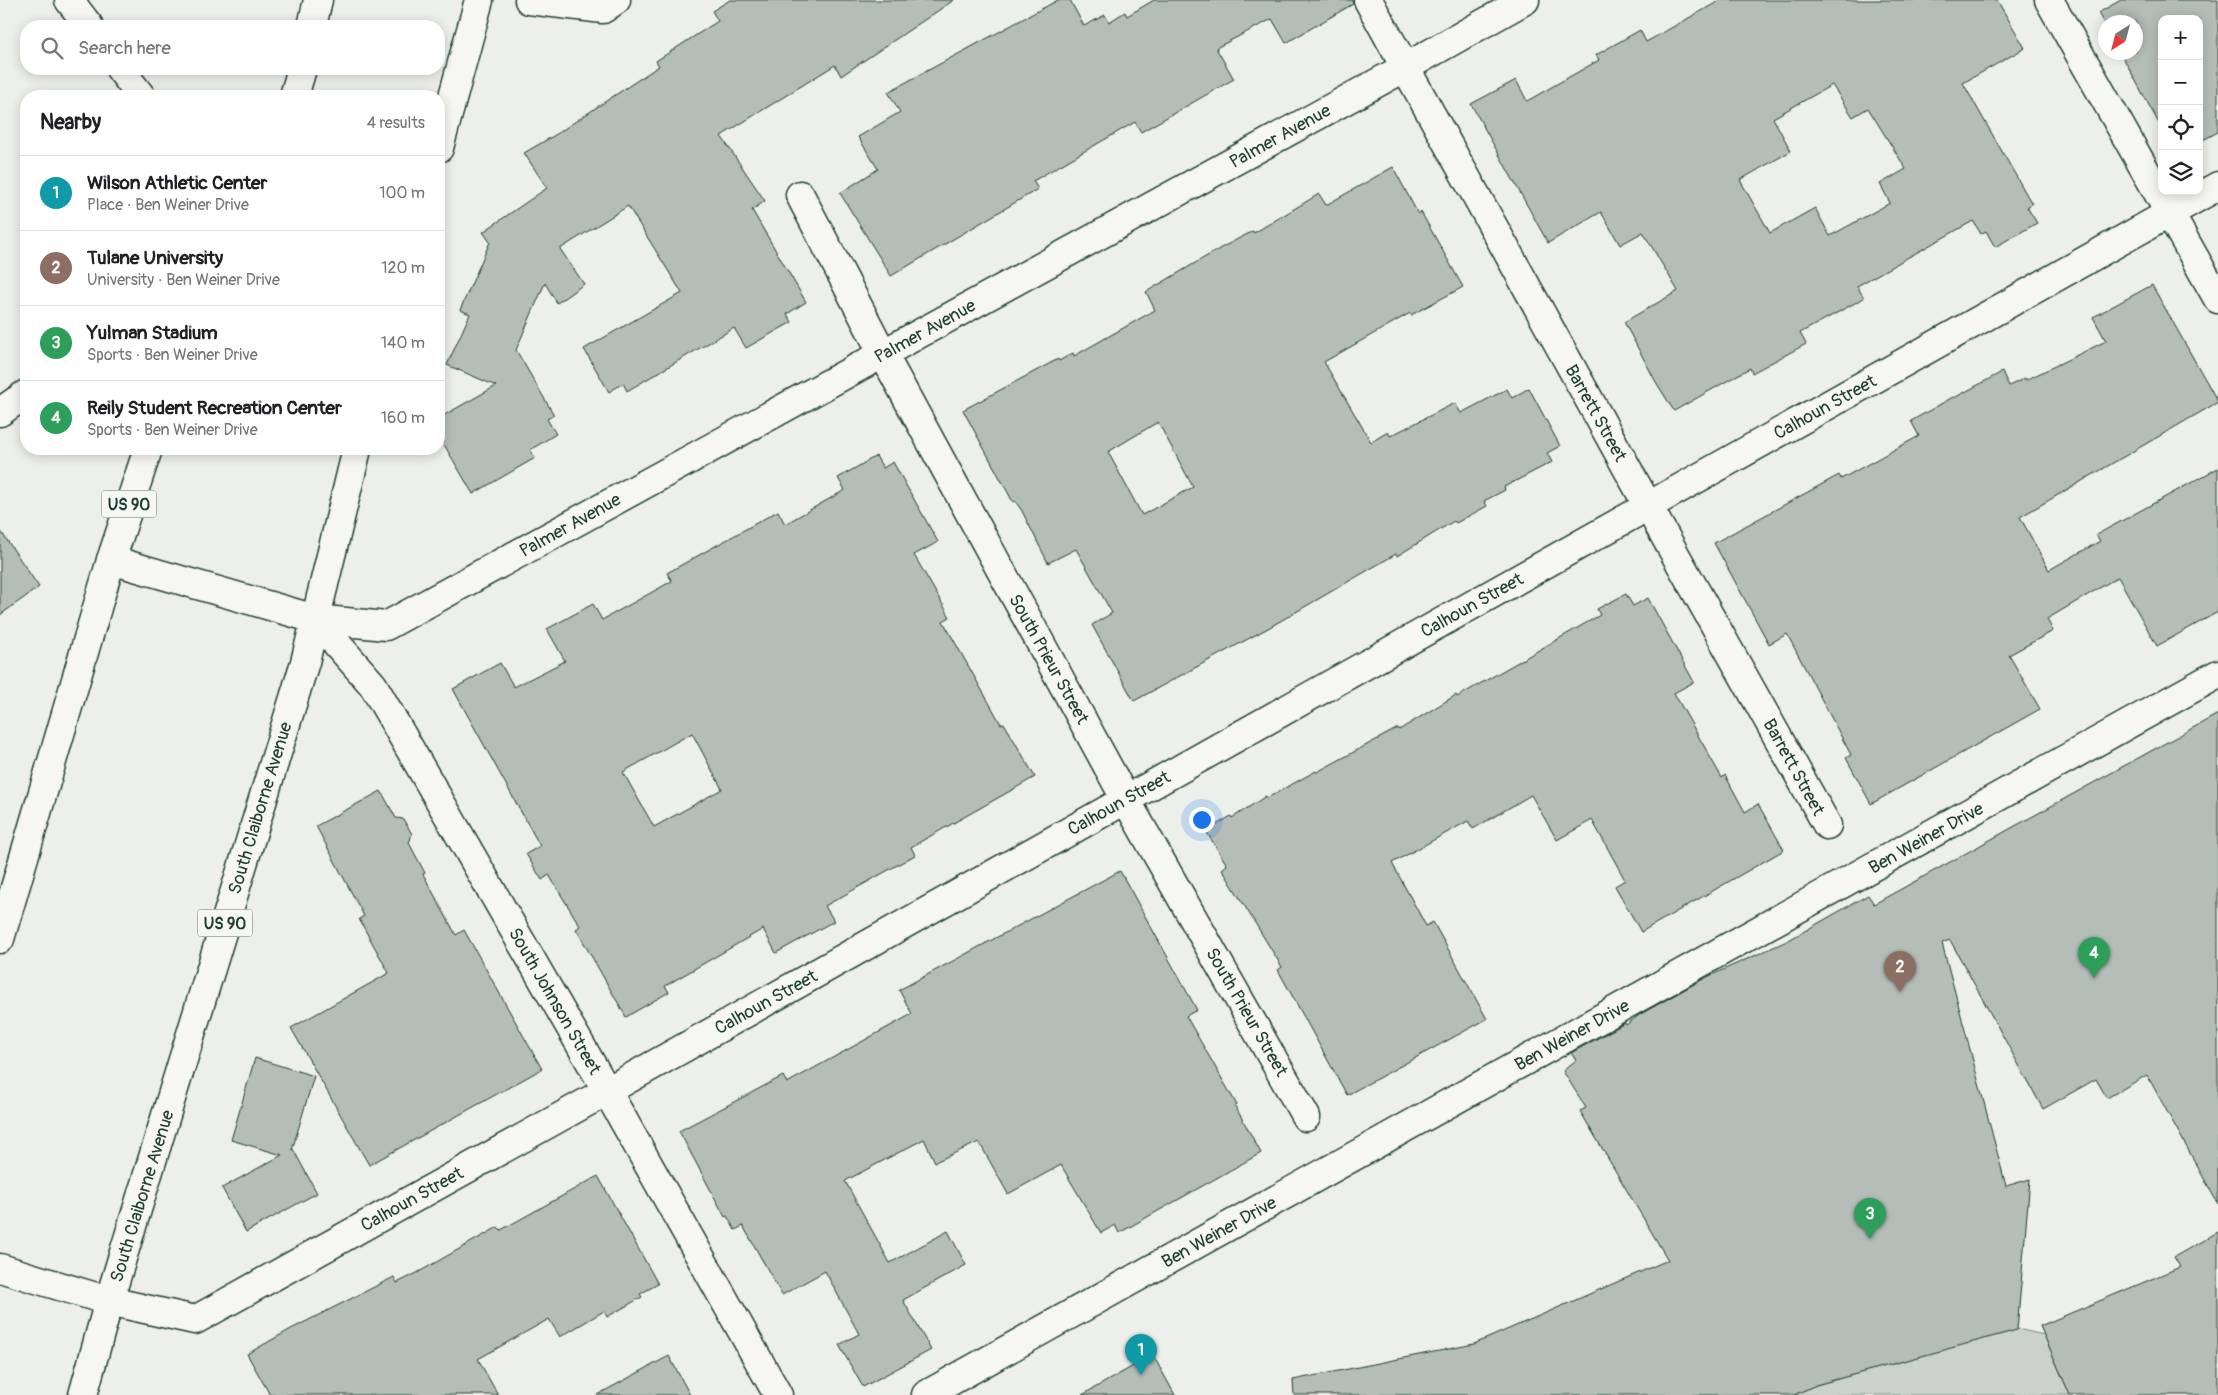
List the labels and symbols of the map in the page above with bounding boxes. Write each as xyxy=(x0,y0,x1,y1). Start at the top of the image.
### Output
north arrow xyxy=(2098,15,2143,60)
street label: Palmer Avenue xyxy=(1226,99,1335,174)
street label: Palmer Avenue xyxy=(871,294,980,369)
street label: Barrett Street xyxy=(1560,361,1632,466)
street label: Calhoun Street xyxy=(1770,369,1881,445)
street label: Palmer Avenue xyxy=(516,488,625,563)
road number: US 90 xyxy=(102,490,156,518)
street label: Calhoun Street xyxy=(1417,567,1528,643)
street label: South Prieur Street xyxy=(1003,590,1094,729)
street label: Barrett Street xyxy=(1758,715,1830,820)
street label: South Claiborne Avenue xyxy=(223,719,298,897)
street label: Calhoun Street xyxy=(1064,765,1175,841)
street label: Ben Weiner Drive xyxy=(1865,797,1988,879)
your location xyxy=(1189,807,1215,833)
road number: US 90 xyxy=(198,910,252,936)
street label: South Johnson Street xyxy=(503,924,606,1079)
pin: 4 xyxy=(2078,937,2110,978)
street label: South Prieur Street xyxy=(1200,944,1293,1081)
pin: 2 xyxy=(1884,951,1916,992)
street label: Calhoun Street xyxy=(711,964,822,1040)
street label: Ben Weiner Drive xyxy=(1511,994,1634,1076)
street label: South Claiborne Avenue xyxy=(105,1107,180,1285)
street label: Calhoun Street xyxy=(357,1161,468,1237)
street label: Ben Weiner Drive xyxy=(1158,1191,1281,1273)
pin: 3 xyxy=(1854,1198,1886,1239)
pin: 1 xyxy=(1125,1334,1157,1375)

